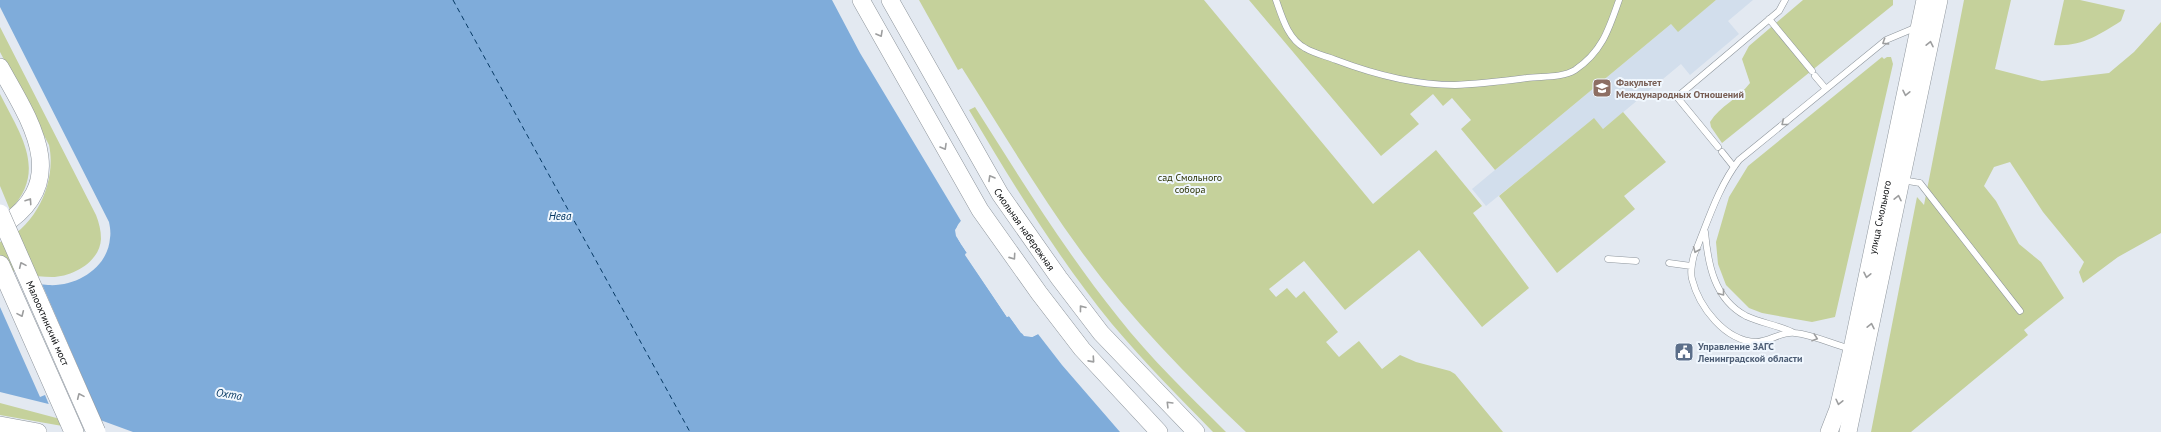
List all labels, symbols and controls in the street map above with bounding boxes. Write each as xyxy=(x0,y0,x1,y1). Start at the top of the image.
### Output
one-way arrow xyxy=(875,30,882,37)
one-way arrow xyxy=(1882,37,1889,44)
one-way arrow xyxy=(1926,41,1934,47)
place label: Факультет Международных Отношений xyxy=(1616,76,1744,101)
school or university icon: Факультет Международных Отношений xyxy=(1591,77,1613,99)
one-way arrow xyxy=(1902,90,1910,96)
one-way arrow xyxy=(1782,119,1789,126)
one-way arrow xyxy=(939,143,946,150)
park label: сад Смольного собора xyxy=(1158,171,1222,196)
one-way arrow xyxy=(989,175,996,182)
street label: улица Смольного xyxy=(1866,179,1894,255)
street label: Смольная набережная xyxy=(991,186,1058,273)
one-way arrow xyxy=(1893,195,1901,201)
one-way arrow xyxy=(24,199,31,206)
water label: Нева xyxy=(549,209,572,223)
one-way arrow xyxy=(1693,245,1701,253)
one-way arrow xyxy=(1008,253,1016,260)
one-way arrow xyxy=(19,261,27,269)
one-way arrow xyxy=(1863,272,1871,278)
street label: Малоохтинский мост xyxy=(23,279,72,368)
one-way arrow xyxy=(1718,289,1725,296)
one-way arrow xyxy=(1080,305,1087,312)
one-way arrow xyxy=(17,310,25,317)
one-way arrow xyxy=(1867,322,1875,329)
one-way arrow xyxy=(1811,333,1818,342)
place label: Управление ЗАГС Ленинградской области xyxy=(1697,340,1803,365)
public building icon: Управление ЗАГС Ленинградской области xyxy=(1673,341,1695,363)
one-way arrow xyxy=(1087,356,1094,363)
water label: Охта xyxy=(215,385,244,403)
one-way arrow xyxy=(77,393,85,400)
one-way arrow xyxy=(1836,399,1844,405)
one-way arrow xyxy=(1166,401,1174,409)

